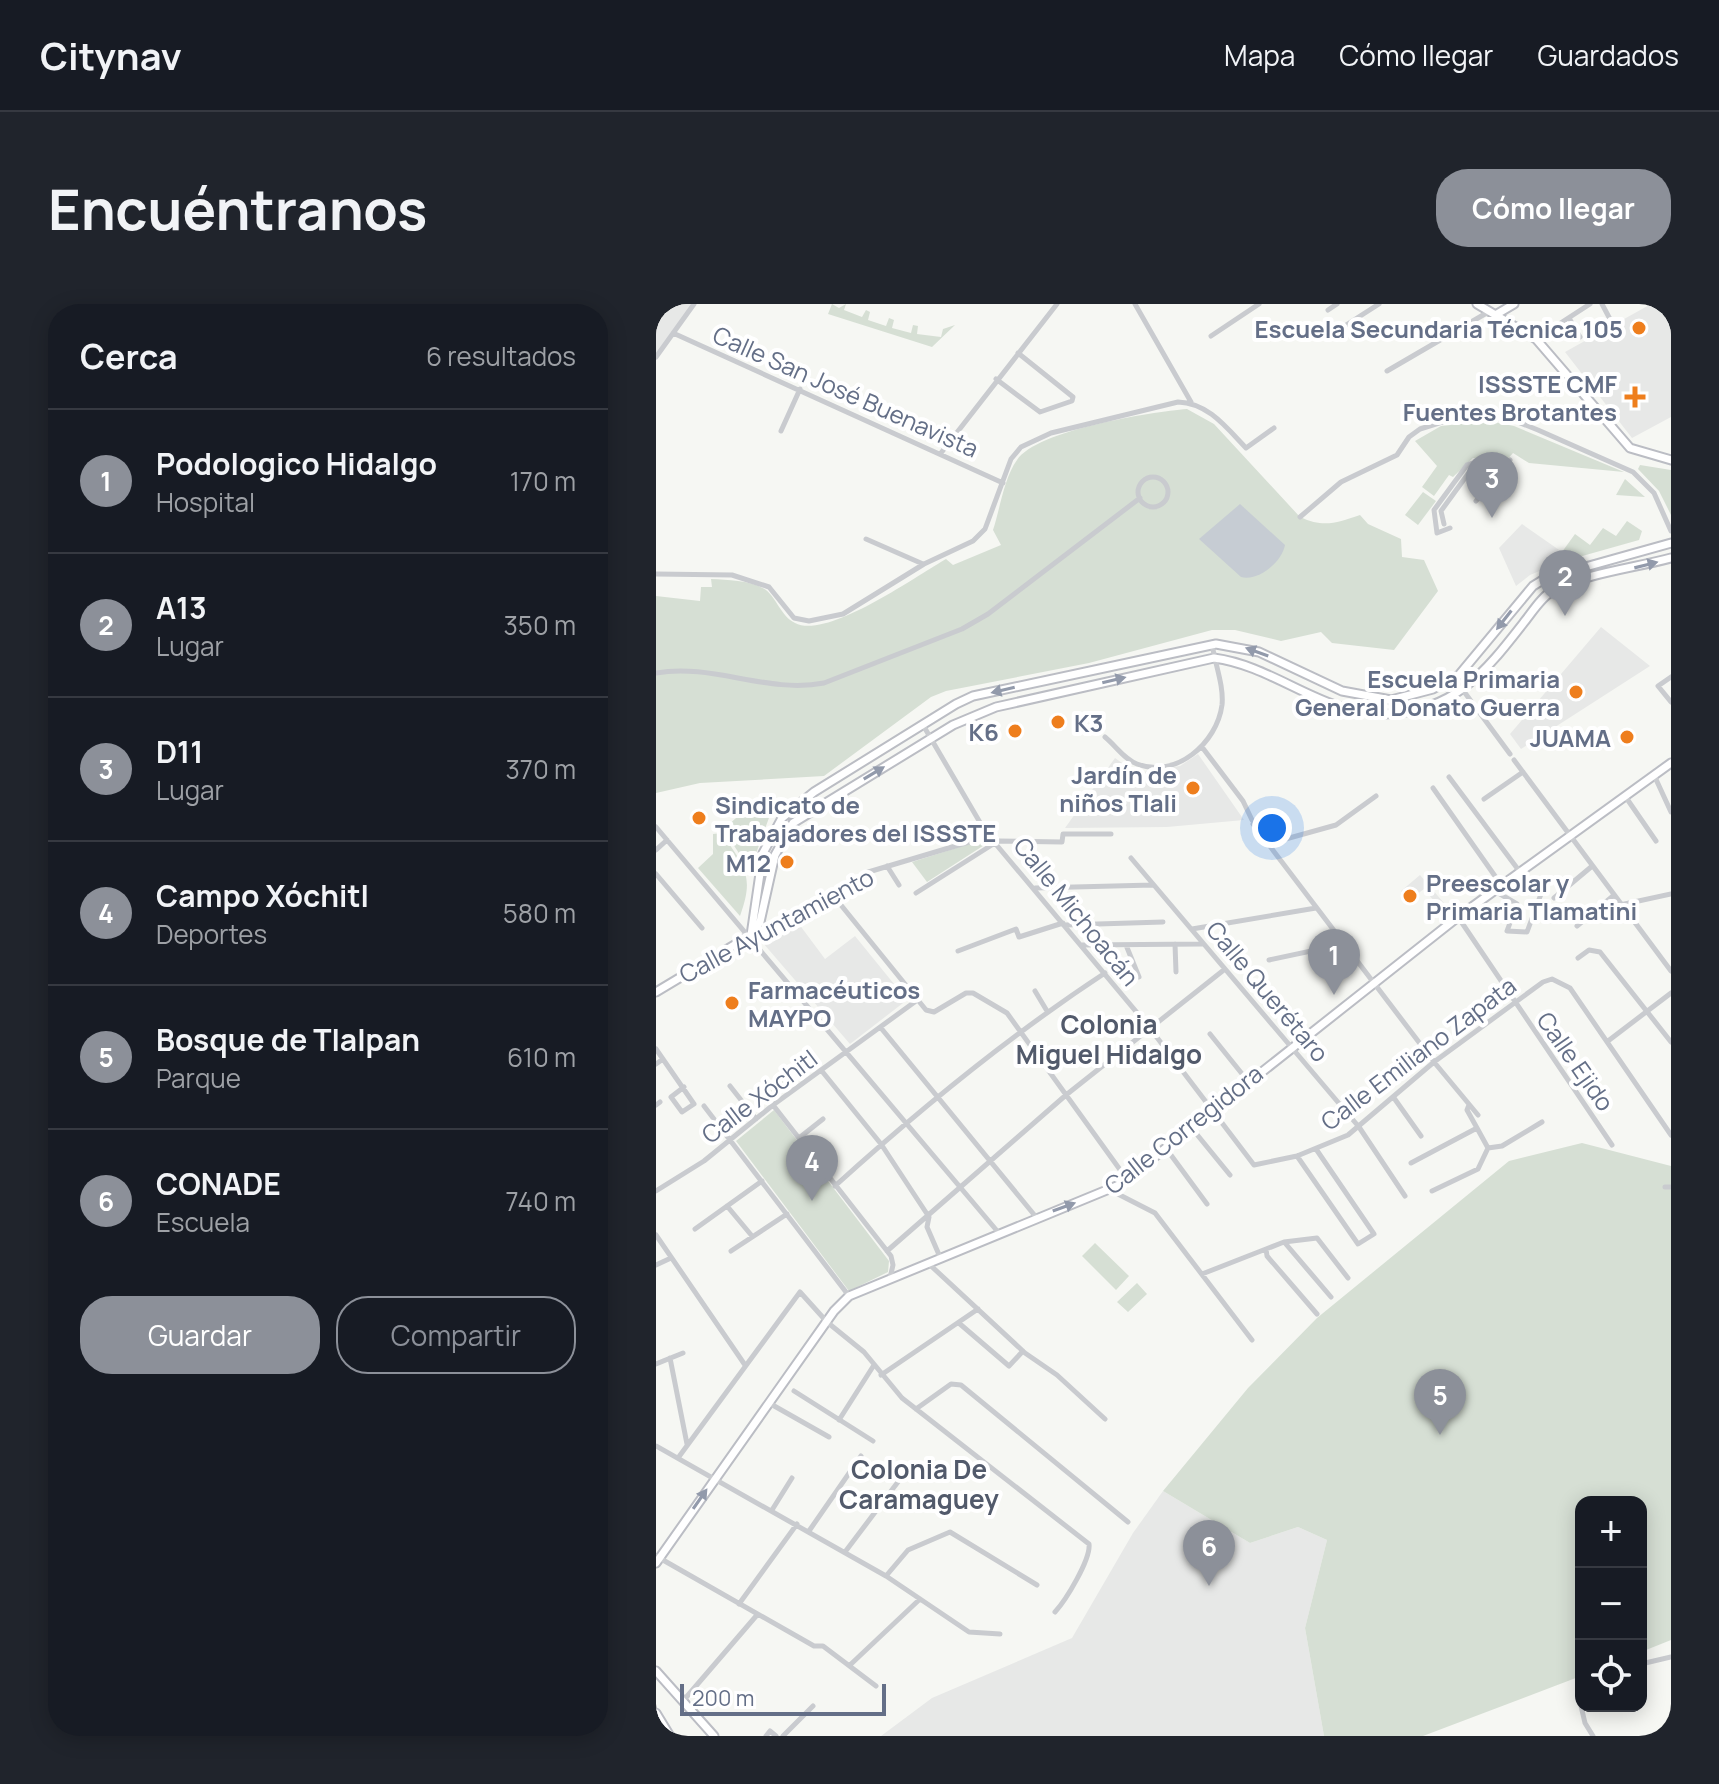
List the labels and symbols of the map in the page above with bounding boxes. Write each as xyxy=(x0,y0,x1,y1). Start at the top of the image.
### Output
place label: Escuela Secundaria Técnica 105 xyxy=(1254,312,1623,345)
street label: Calle San José Buenavista xyxy=(708,317,984,465)
marker: Escuela Secundaria Técnica 105 xyxy=(1630,319,1648,337)
place label: ISSSTE CMF Fuentes Brotantes xyxy=(1403,367,1617,428)
marker: ISSSTE CMF Fuentes Brotantes xyxy=(1624,386,1646,408)
pin: 3 xyxy=(1466,452,1518,518)
pin: 2 xyxy=(1539,550,1591,616)
one-way arrow xyxy=(1634,558,1659,570)
one-way arrow xyxy=(1497,610,1513,630)
one-way arrow xyxy=(1245,645,1269,658)
place label: Escuela Primaria General Donato Guerra xyxy=(1295,662,1560,723)
one-way arrow xyxy=(1102,673,1127,686)
marker: Escuela Primaria General Donato Guerra xyxy=(1567,683,1585,701)
one-way arrow xyxy=(990,684,1015,696)
place label: K3 xyxy=(1074,706,1103,739)
marker: K3 xyxy=(1049,713,1067,731)
place label: K6 xyxy=(969,715,999,748)
place label: JUAMA xyxy=(1530,721,1611,754)
marker: K6 xyxy=(1006,722,1024,740)
marker: JUAMA xyxy=(1618,728,1636,746)
place label: Jardín de niños Tlali xyxy=(1059,758,1177,819)
one-way arrow xyxy=(863,766,885,780)
marker: Jardín de niños Tlali xyxy=(1184,779,1202,797)
place label: Sindicato de Trabajadores del ISSSTE xyxy=(715,788,996,849)
your location xyxy=(1252,808,1292,848)
marker: Sindicato de Trabajadores del ISSSTE xyxy=(690,809,708,827)
street label: Calle Michoacán xyxy=(1007,830,1147,992)
place label: M12 xyxy=(726,846,771,879)
marker: M12 xyxy=(778,853,796,871)
street label: Calle Ayuntamiento xyxy=(673,860,879,990)
place label: Preescolar y Primaria Tlamatini xyxy=(1426,866,1637,927)
marker: Preescolar y Primaria Tlamatini xyxy=(1401,887,1419,905)
street label: Calle Querétaro xyxy=(1199,914,1337,1068)
pin: 1 xyxy=(1308,929,1360,995)
street label: Calle Emiliano Zapata xyxy=(1314,969,1522,1137)
place label: Farmacéuticos MAYPO xyxy=(748,973,920,1034)
marker: Farmacéuticos MAYPO xyxy=(723,994,741,1012)
street label: Calle Ejido xyxy=(1530,1005,1622,1117)
district label: Colonia Miguel Hidalgo xyxy=(1016,1006,1202,1072)
street label: Calle Xóchitl xyxy=(694,1042,824,1150)
street label: Calle Corregidora xyxy=(1097,1057,1269,1201)
pin: 4 xyxy=(786,1135,838,1201)
one-way arrow xyxy=(1052,1200,1076,1213)
pin: 5 xyxy=(1414,1369,1466,1435)
district label: Colonia De Caramaguey xyxy=(839,1451,999,1517)
one-way arrow xyxy=(692,1489,707,1510)
pin: 6 xyxy=(1183,1520,1235,1586)
scale bar xyxy=(680,1680,886,1716)

